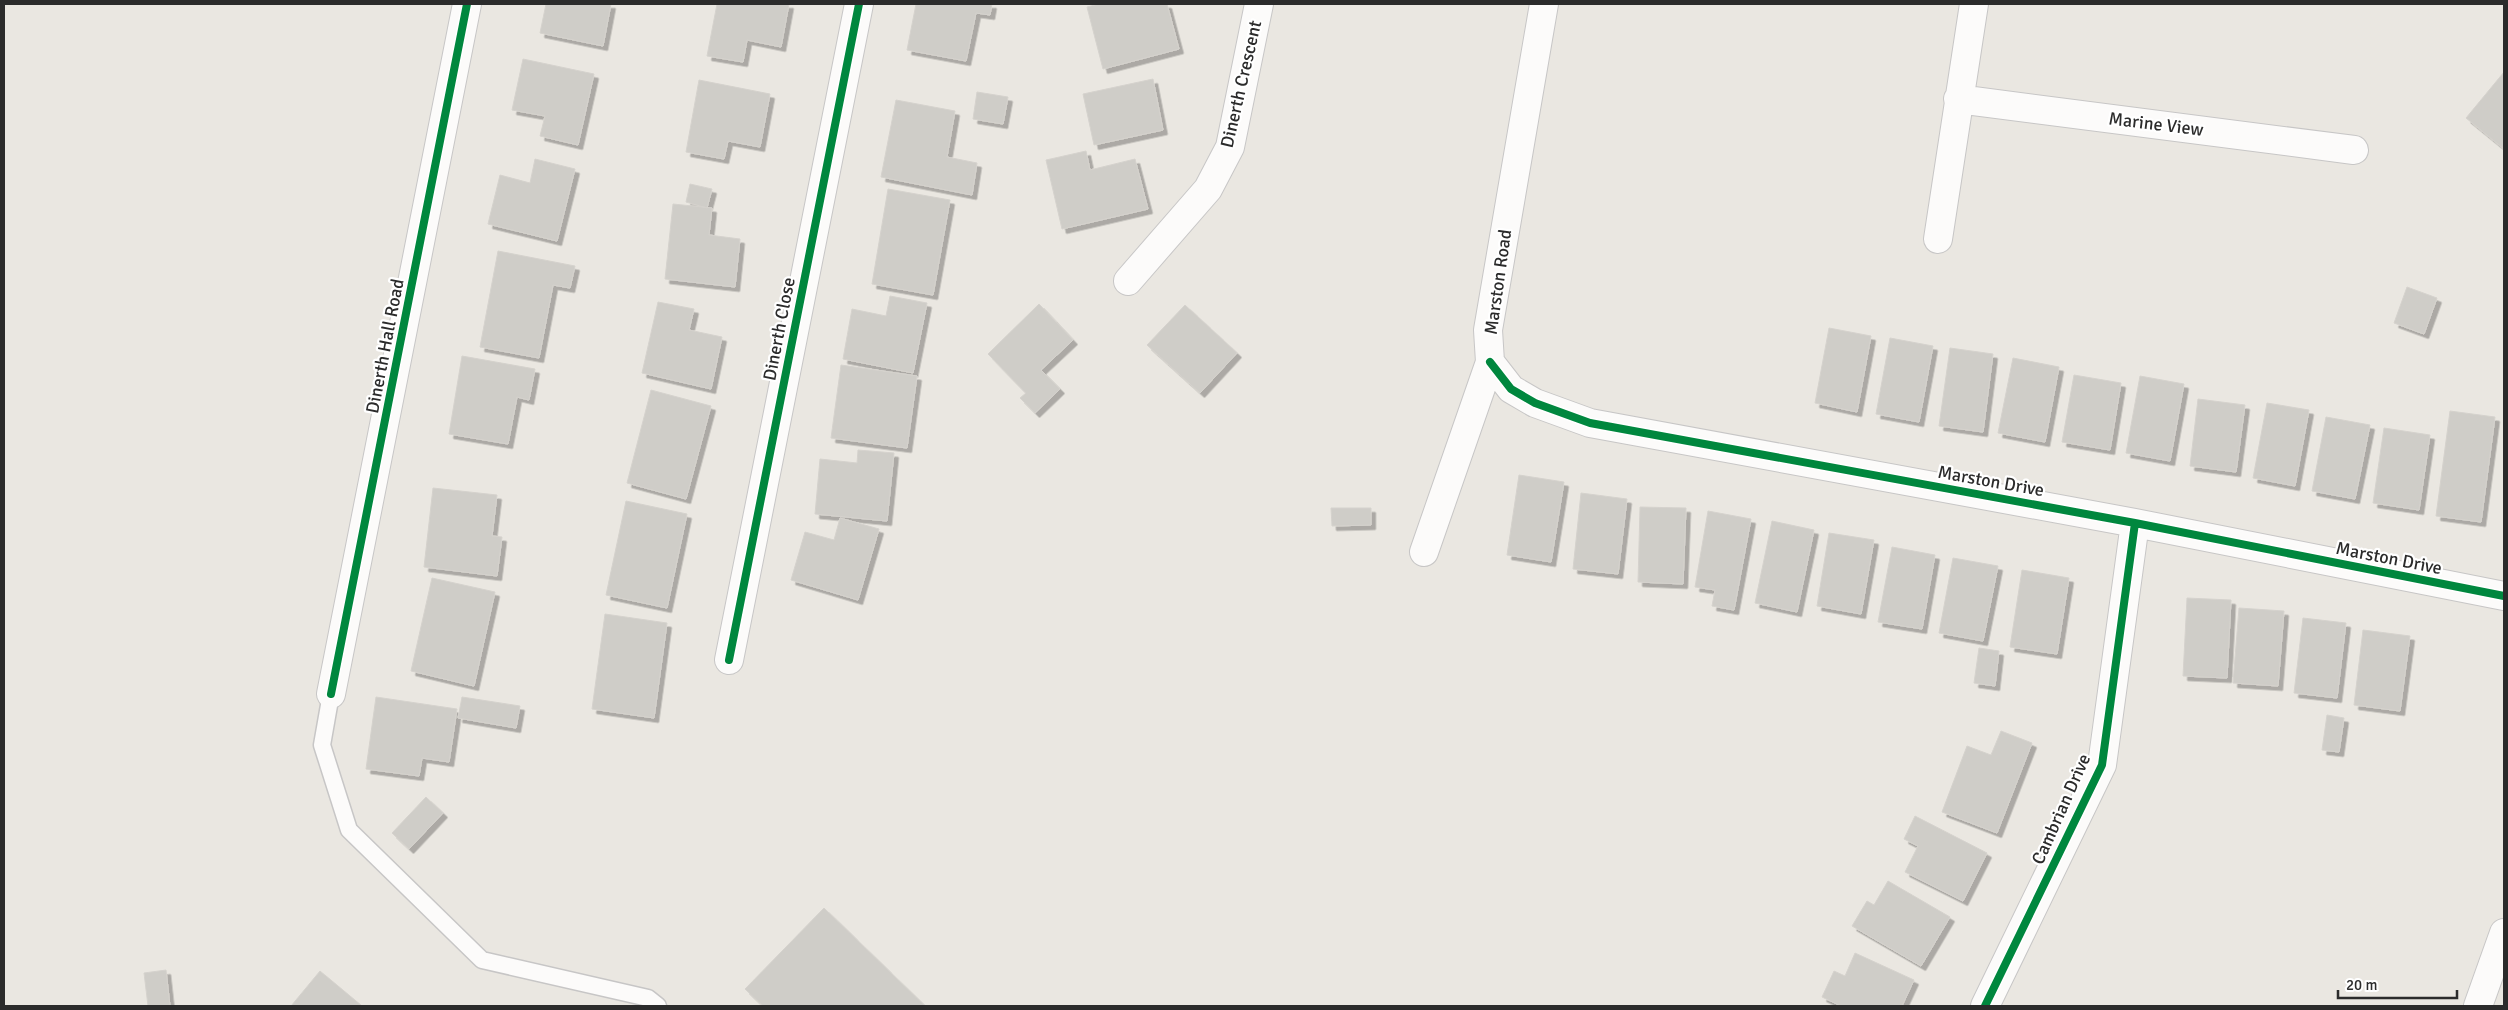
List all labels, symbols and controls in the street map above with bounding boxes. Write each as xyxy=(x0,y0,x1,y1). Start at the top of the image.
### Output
street label: Dinerth Crescent xyxy=(1216,18,1266,150)
street label: Marine View xyxy=(2107,107,2205,141)
street label: Marston Road xyxy=(1480,228,1516,336)
street label: Dinerth Close xyxy=(758,276,800,382)
street label: Dinerth Hall Road xyxy=(361,277,409,415)
street label: Marston Drive xyxy=(1936,461,2046,501)
street label: Marston Drive xyxy=(2334,537,2444,579)
street label: Cambrian Drive xyxy=(2027,750,2095,868)
scale bar xyxy=(2338,968,2457,1000)
text: 20 m xyxy=(2346,976,2377,994)

